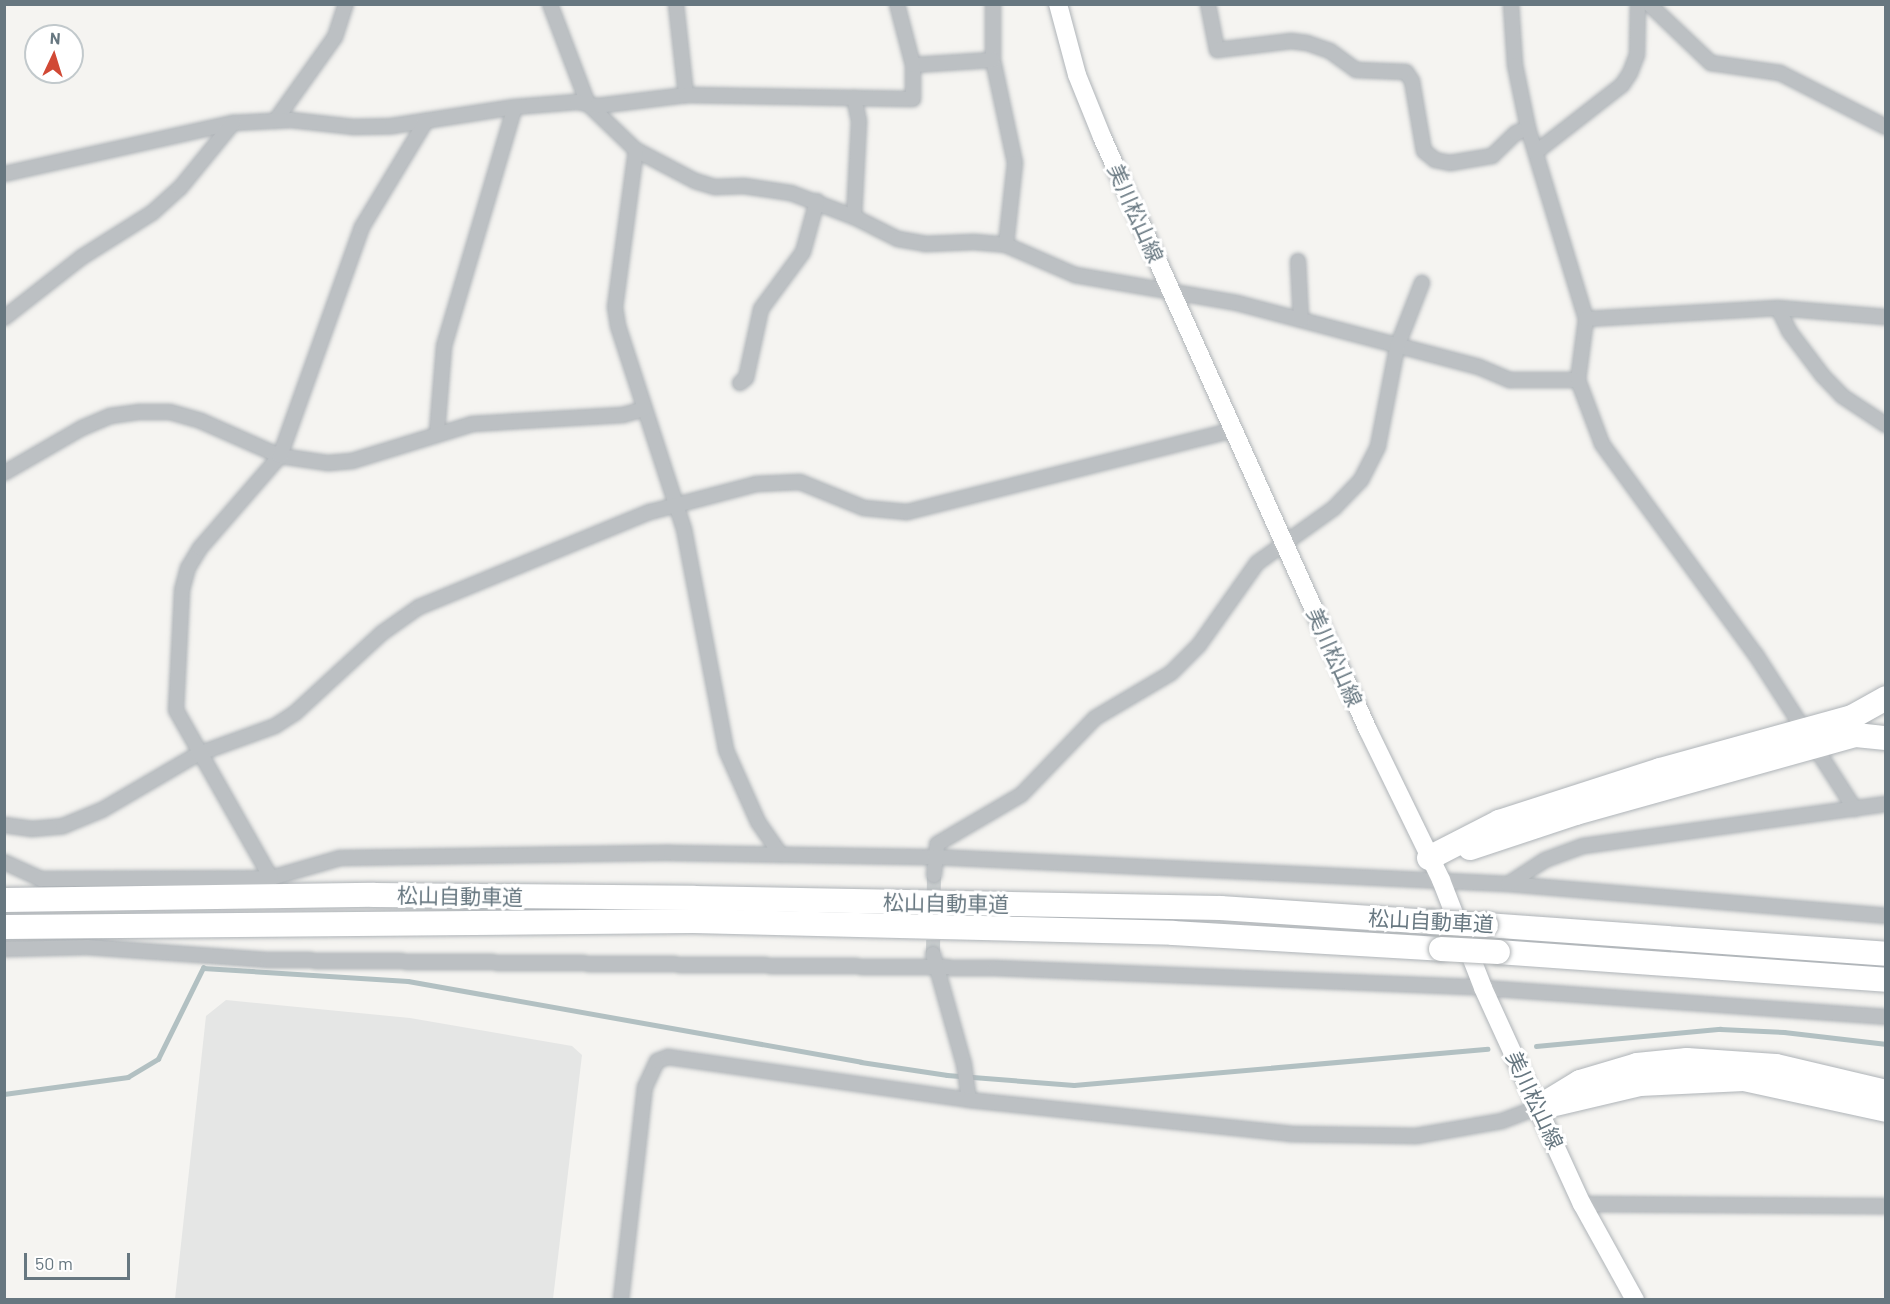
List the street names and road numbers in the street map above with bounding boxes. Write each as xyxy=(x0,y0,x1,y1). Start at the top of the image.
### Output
street label: 美川松山線 xyxy=(1103,160,1169,266)
street label: 美川松山線 xyxy=(1302,604,1368,710)
street label: 松山自動車道 xyxy=(397,882,523,910)
street label: 松山自動車道 xyxy=(883,889,1009,917)
street label: 松山自動車道 xyxy=(1367,905,1495,937)
street label: 美川松山線 xyxy=(1501,1047,1569,1153)

